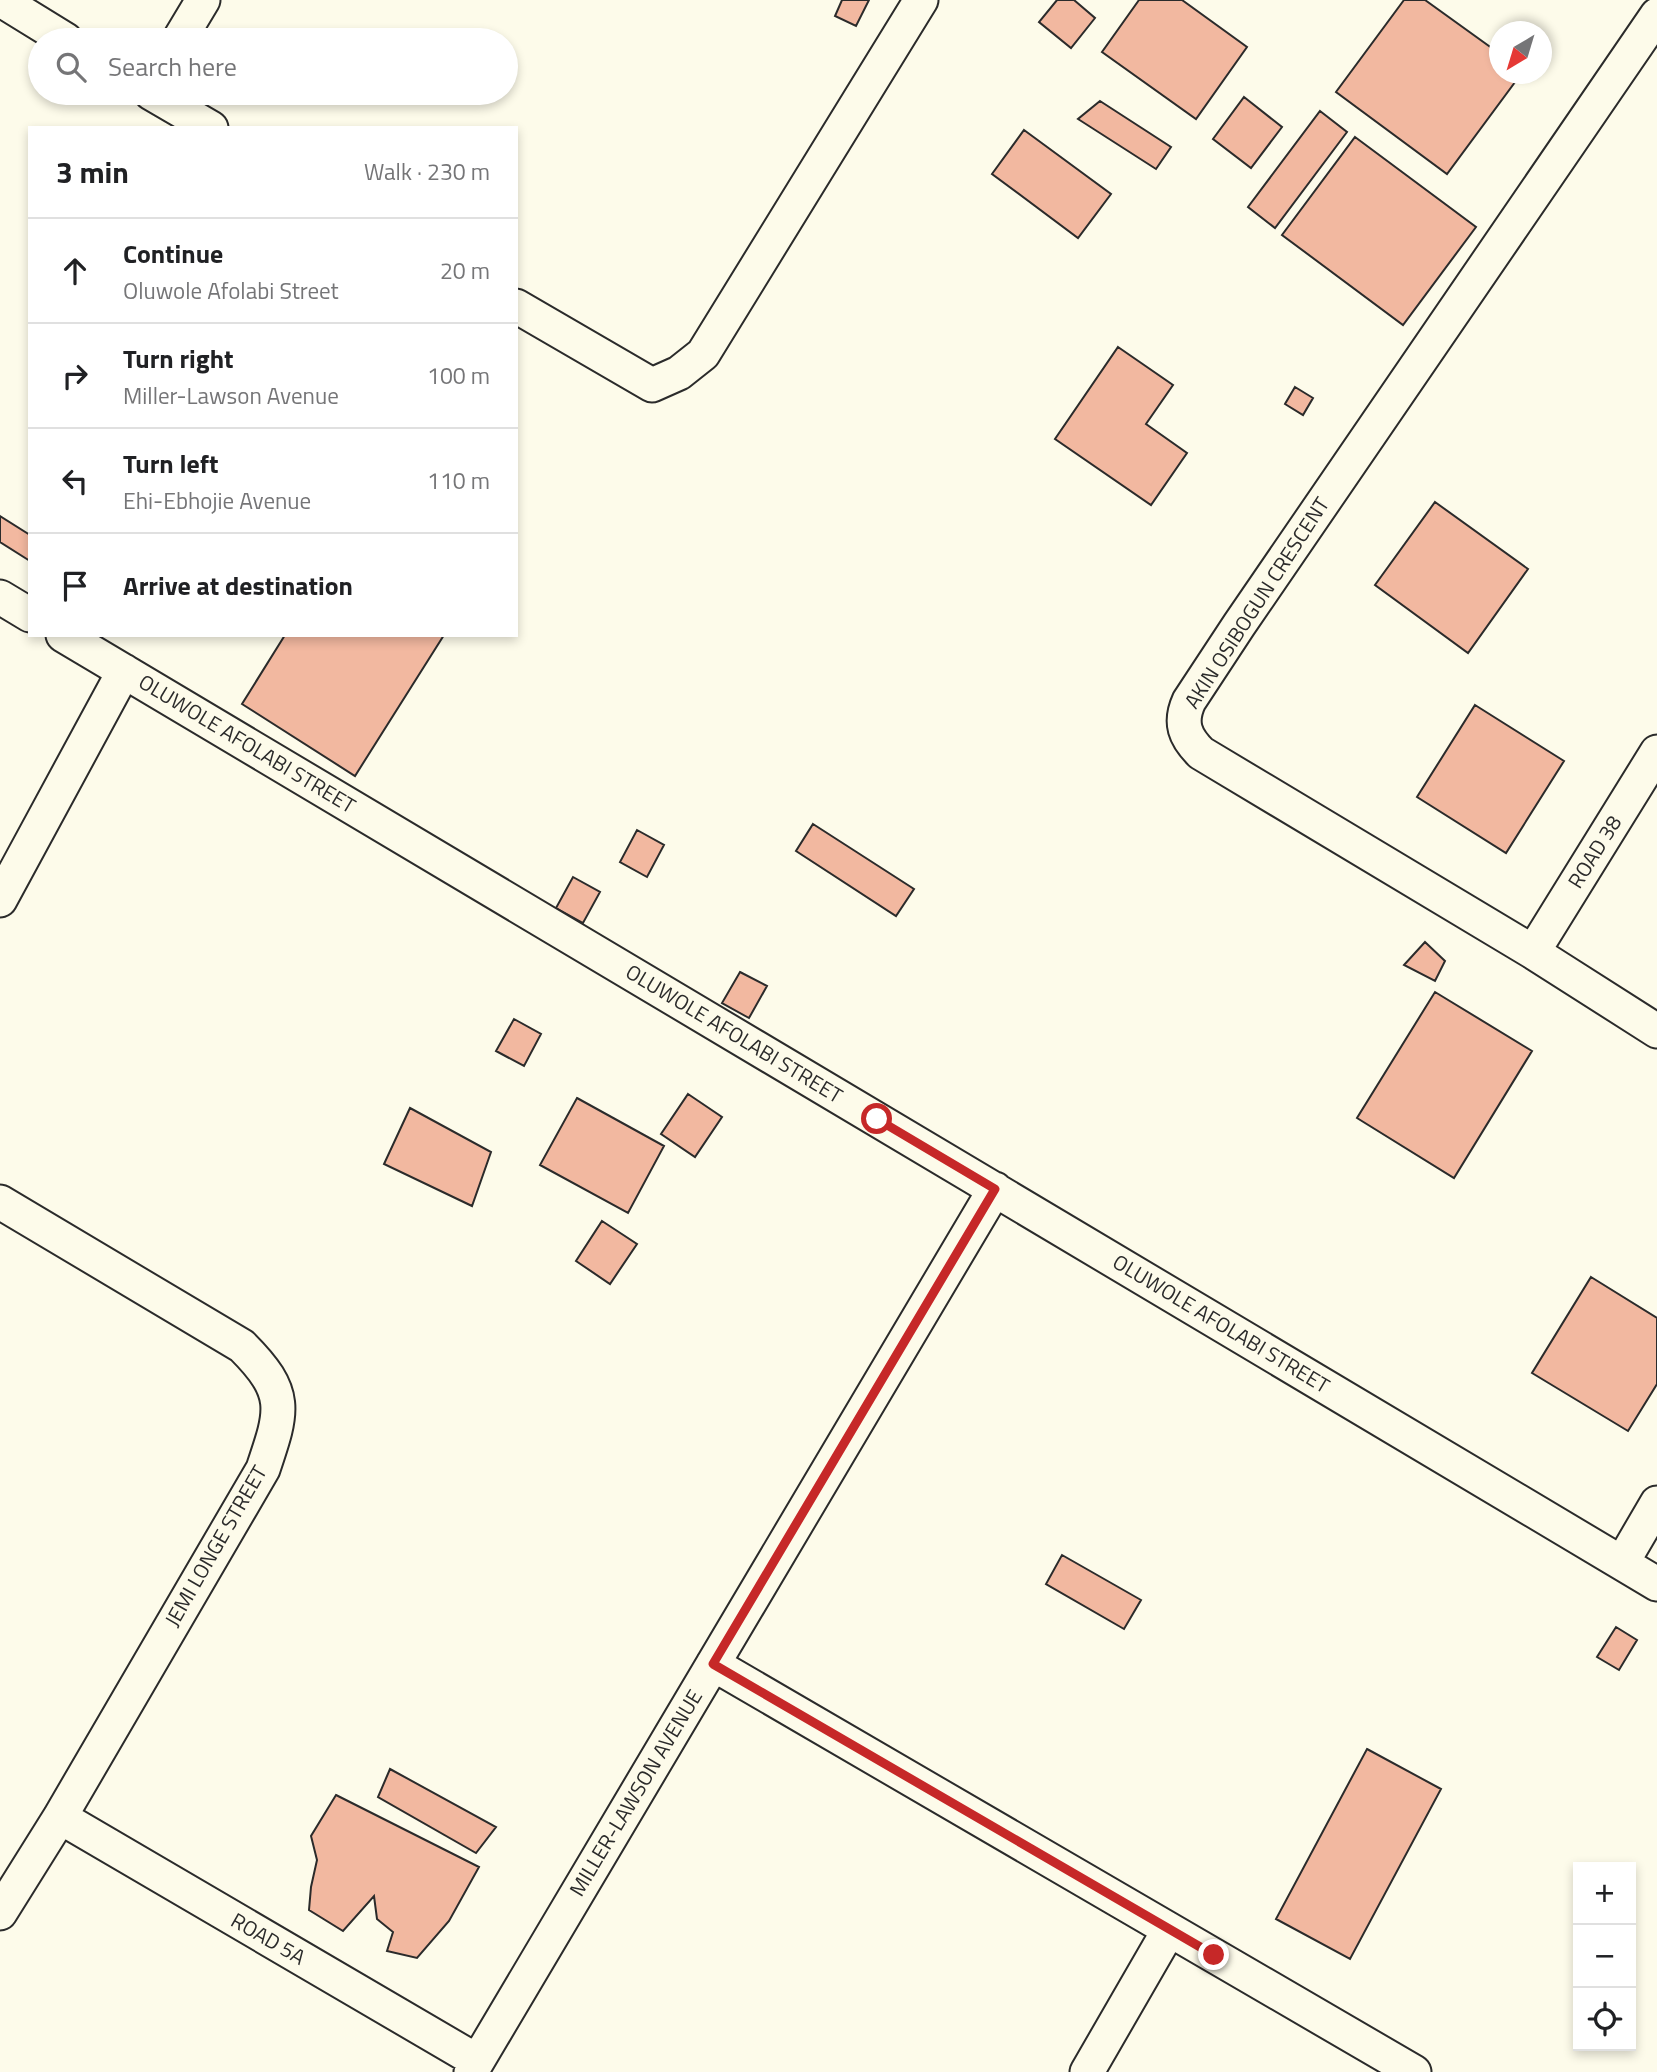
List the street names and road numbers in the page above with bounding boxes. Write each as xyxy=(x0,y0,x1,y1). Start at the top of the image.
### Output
street label: AKIN OSIBOGUN CRESCENT xyxy=(1176,490,1337,715)
street label: OLUWOLE AFOLABI STREET xyxy=(133,666,362,821)
street label: ROAD 38 xyxy=(1559,809,1629,894)
street label: OLUWOLE AFOLABI STREET xyxy=(620,956,849,1111)
street label: OLUWOLE AFOLABI STREET xyxy=(1107,1246,1336,1401)
street label: JEMI LONGE STREET xyxy=(156,1459,274,1632)
street label: MILLER-LAWSON AVENUE xyxy=(561,1683,710,1902)
street label: ROAD 5A xyxy=(225,1904,312,1973)

